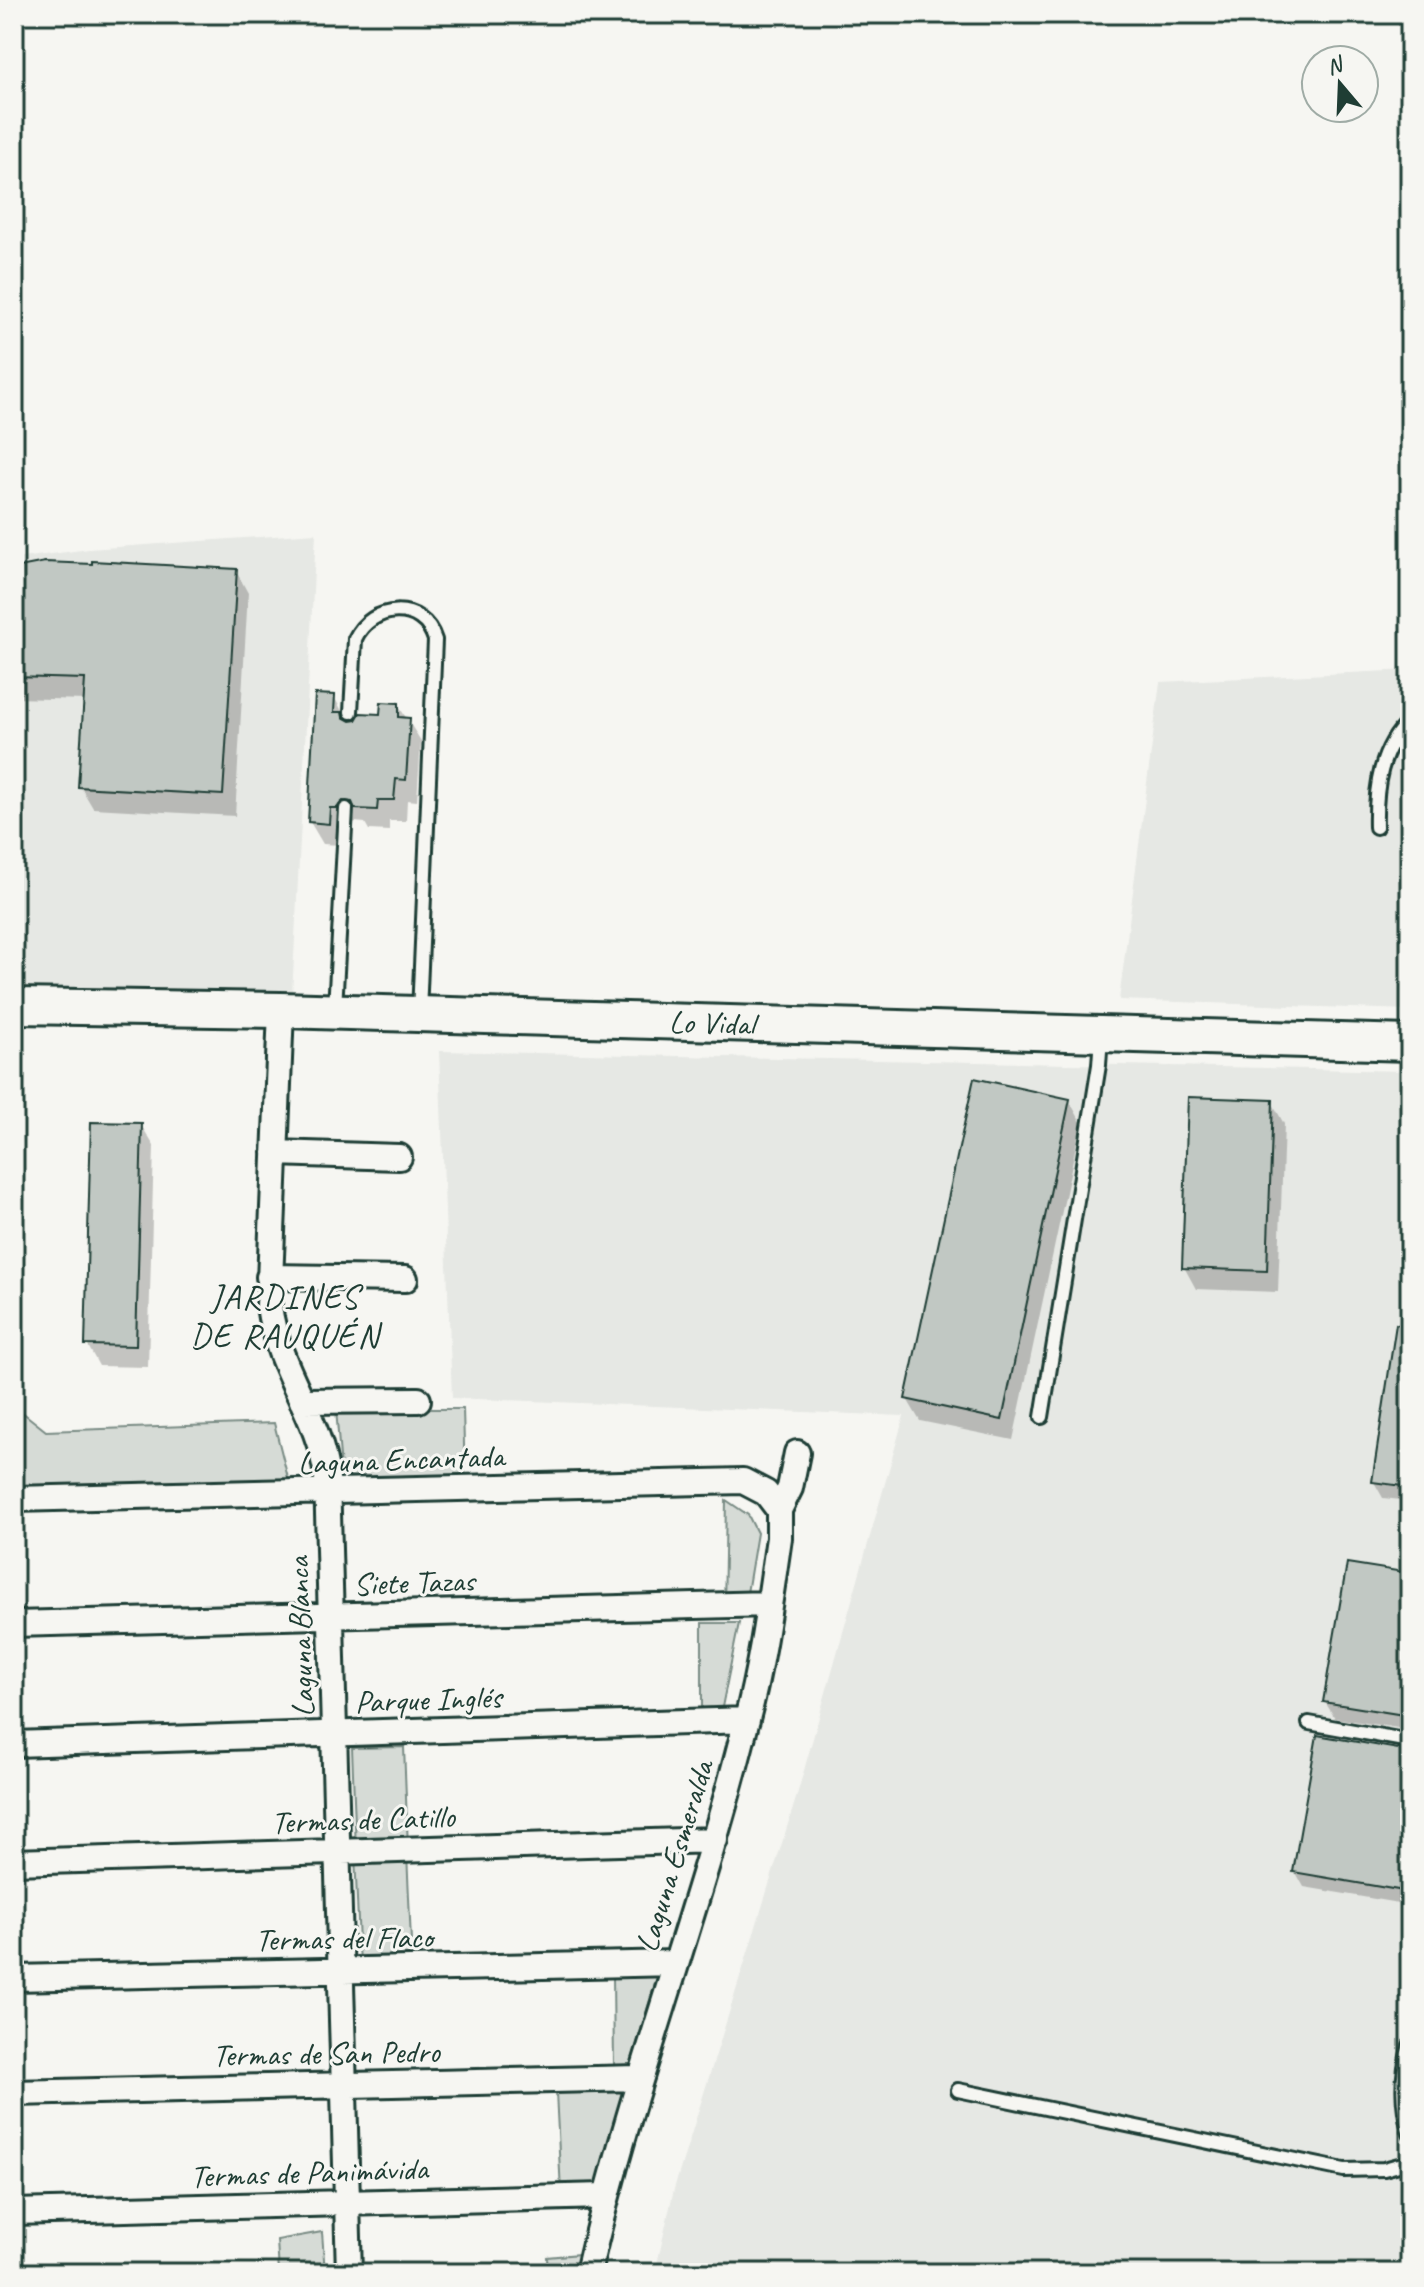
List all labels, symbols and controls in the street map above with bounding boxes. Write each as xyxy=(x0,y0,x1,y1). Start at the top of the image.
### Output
north arrow xyxy=(1300,44,1380,124)
text: N xyxy=(1323,49,1348,81)
street label: Lo Vidal xyxy=(668,1001,761,1045)
district label: JARDINES DE RAUQUÉN xyxy=(190,1275,383,1357)
street label: Laguna Encantada xyxy=(297,1435,508,1484)
street label: Laguna Blanca xyxy=(277,1554,324,1718)
street label: Siete Tazas xyxy=(353,1560,478,1605)
street label: Parque Inglés xyxy=(354,1676,505,1723)
street label: Laguna Esmeralda xyxy=(626,1753,724,1957)
street label: Termas de Catillo xyxy=(271,1796,457,1843)
street label: Termas del Flaco xyxy=(255,1916,437,1961)
street label: Termas de San Pedro xyxy=(212,2031,442,2076)
street label: Termas de Panimávida xyxy=(190,2148,431,2197)

